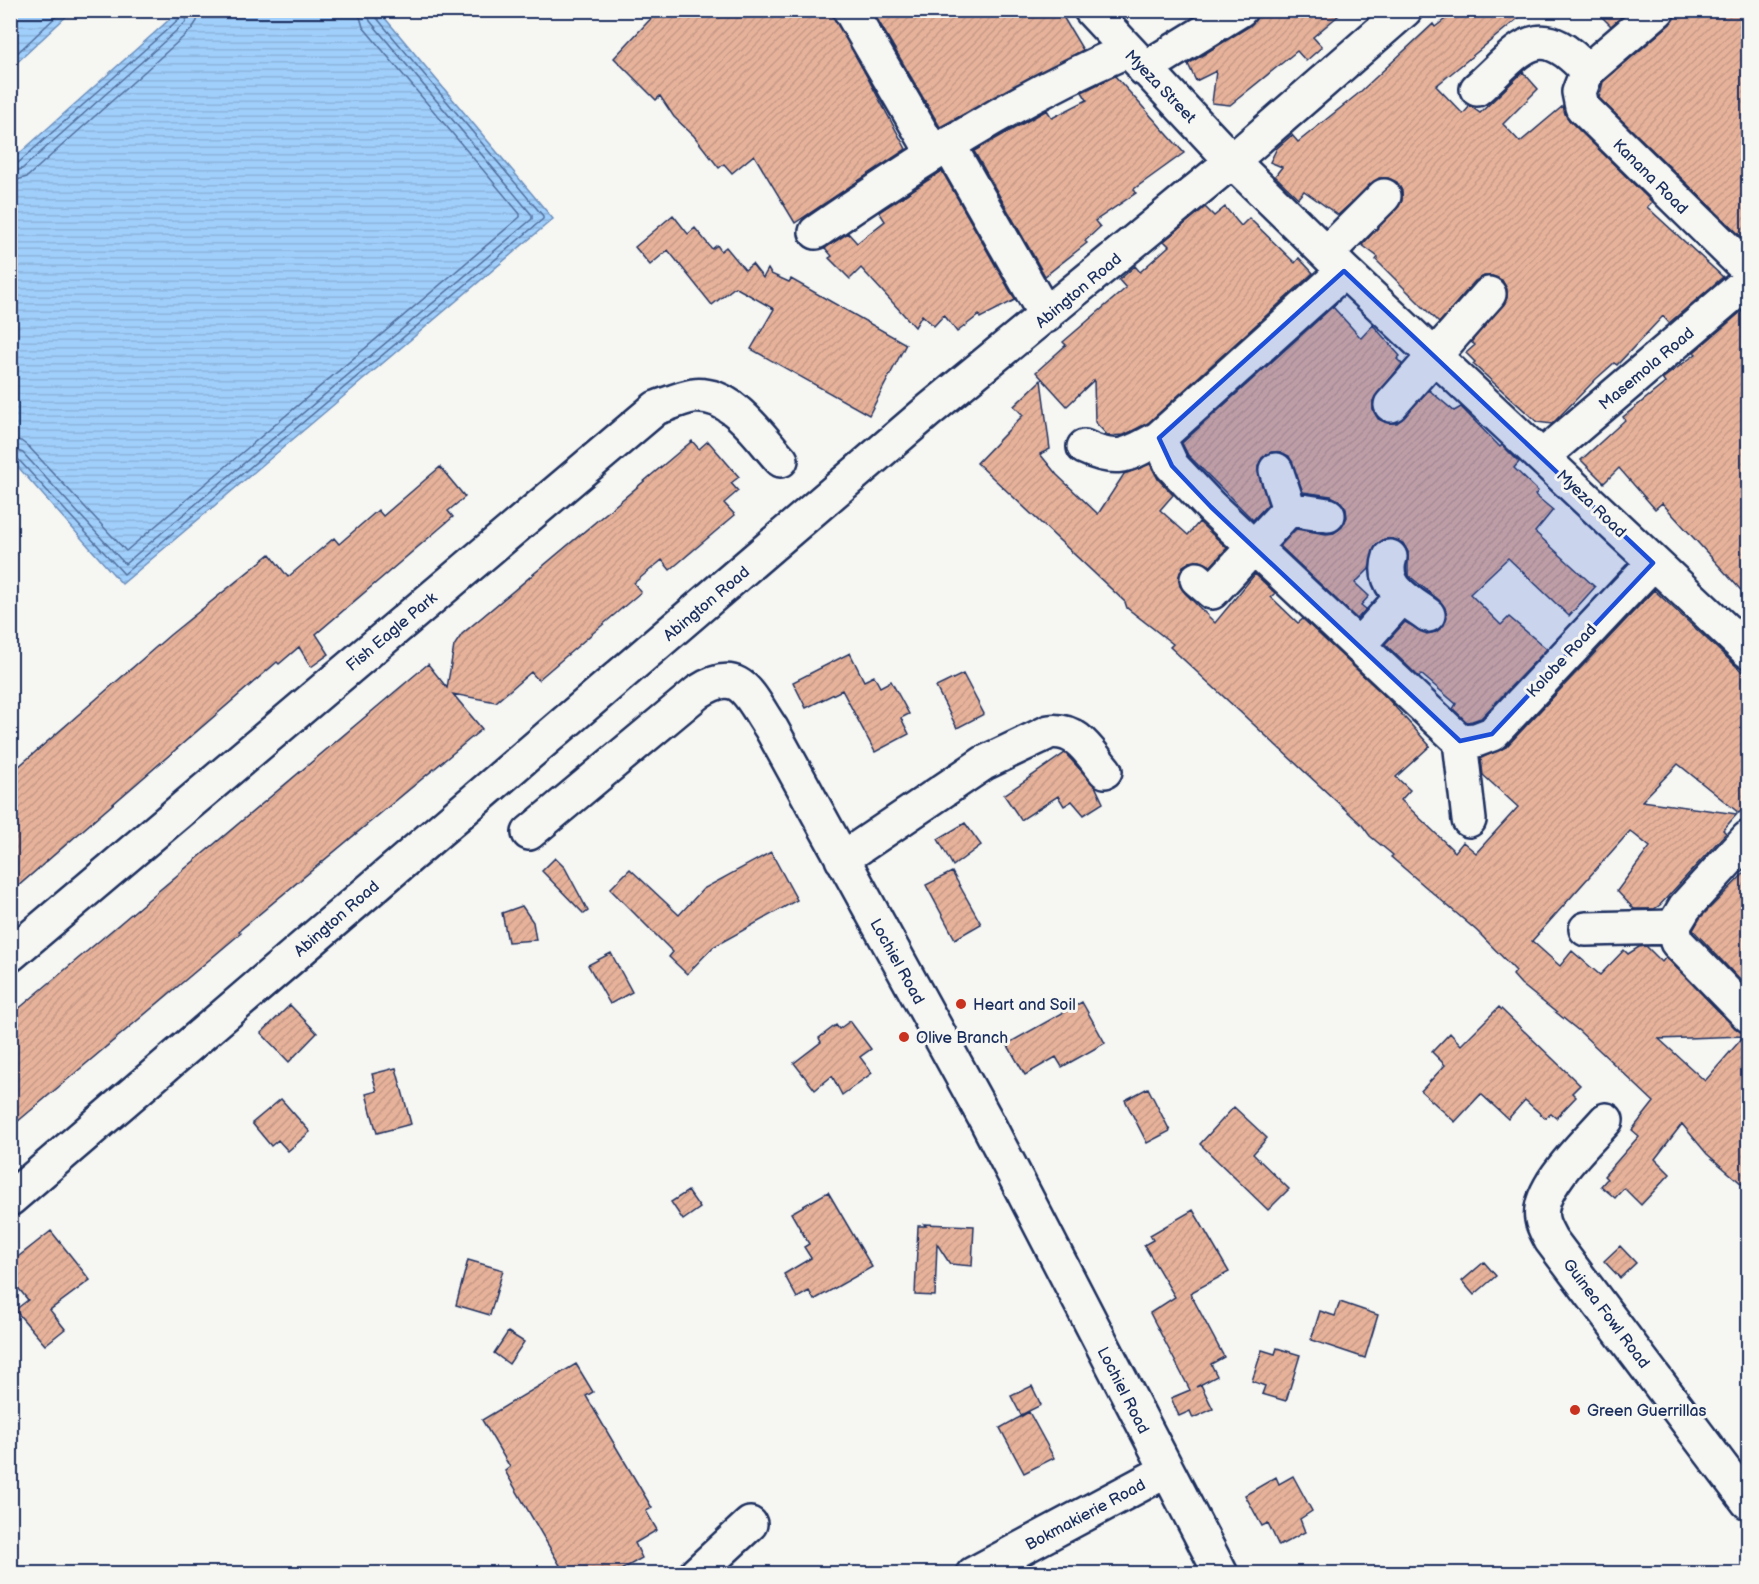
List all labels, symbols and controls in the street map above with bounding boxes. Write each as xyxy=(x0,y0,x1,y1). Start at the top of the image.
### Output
street label: Myeza Street xyxy=(1120,47,1199,128)
street label: Kanana Road xyxy=(1608,136,1691,219)
street label: Abington Road xyxy=(1032,250,1126,333)
street label: Masemola Road xyxy=(1596,324,1698,414)
street label: Myeza Road xyxy=(1552,466,1630,542)
street label: Abington Road xyxy=(660,563,754,646)
street label: Fish Eagle Park xyxy=(343,589,441,676)
street label: Kolobe Road xyxy=(1523,620,1601,702)
street label: Abington Road xyxy=(291,877,383,961)
street label: Lochiel Road xyxy=(865,916,928,1008)
place label: Heart and Soil xyxy=(973,996,1076,1015)
marker: Heart and Soil xyxy=(954,997,968,1011)
place label: Olive Branch xyxy=(916,1029,1008,1048)
marker: Olive Branch xyxy=(897,1030,911,1044)
street label: Guinea Fowl Road xyxy=(1559,1256,1653,1372)
street label: Lochiel Road xyxy=(1093,1344,1153,1437)
place label: Green Guerrillas xyxy=(1587,1402,1707,1421)
marker: Green Guerrillas xyxy=(1568,1403,1582,1417)
street label: Bokmakierie Road xyxy=(1022,1476,1149,1555)

